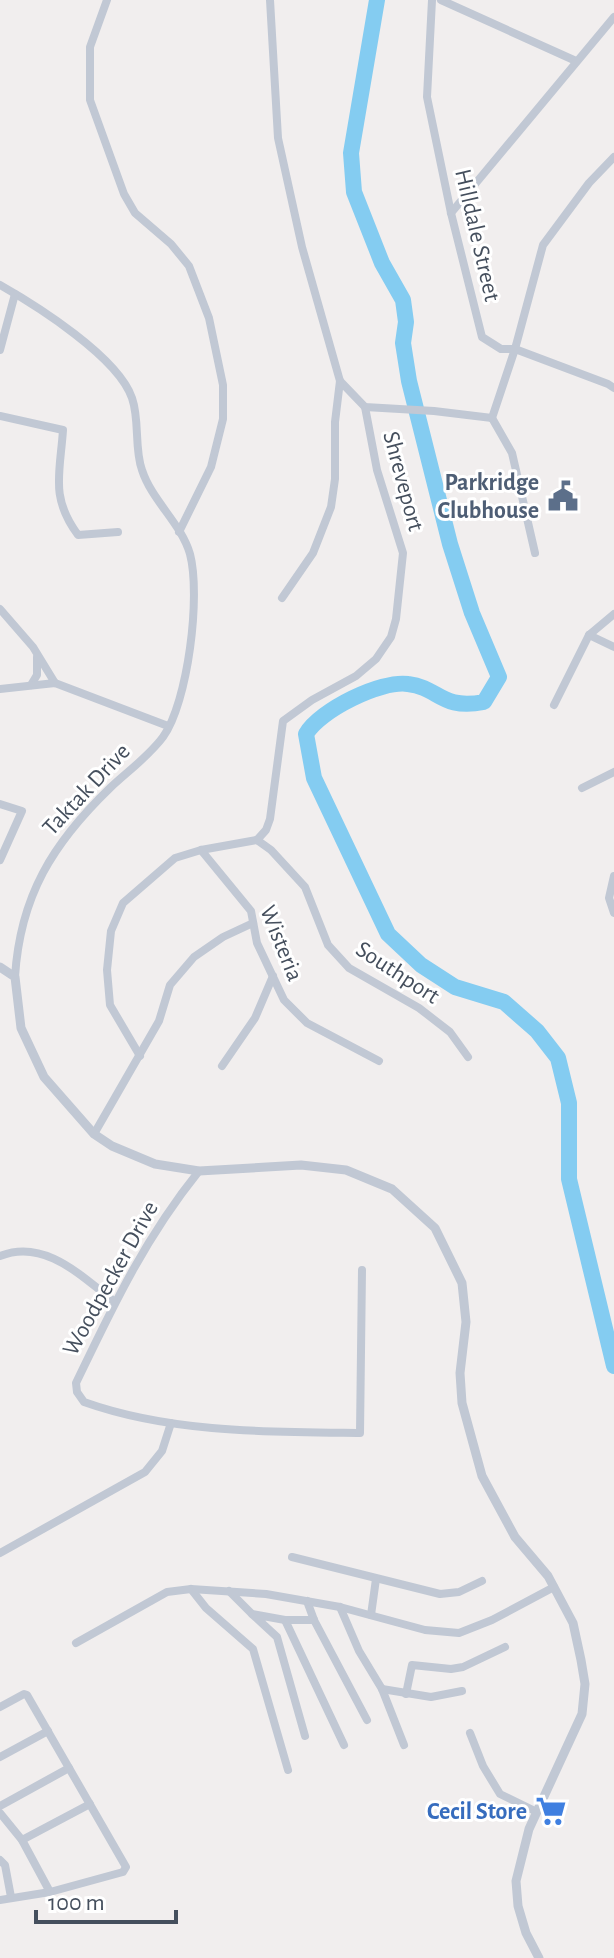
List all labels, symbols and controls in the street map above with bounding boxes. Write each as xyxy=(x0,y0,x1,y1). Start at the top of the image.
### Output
street label: Hilldale Street xyxy=(450,167,504,304)
street label: Shreveport xyxy=(378,429,428,534)
place label: Parkridge Clubhouse xyxy=(437,471,539,523)
public building icon: Parkridge Clubhouse xyxy=(546,479,580,513)
street label: Taktak Drive xyxy=(38,739,135,840)
street label: Wisteria xyxy=(255,902,307,985)
street label: Southport xyxy=(351,937,444,1009)
street label: Woodpecker Drive xyxy=(59,1197,163,1360)
supermarket icon: Cecil Store xyxy=(534,1794,568,1828)
place label: Cecil Store xyxy=(427,1800,527,1824)
scale bar xyxy=(36,1874,176,1924)
text: 100 m xyxy=(48,1891,105,1915)

